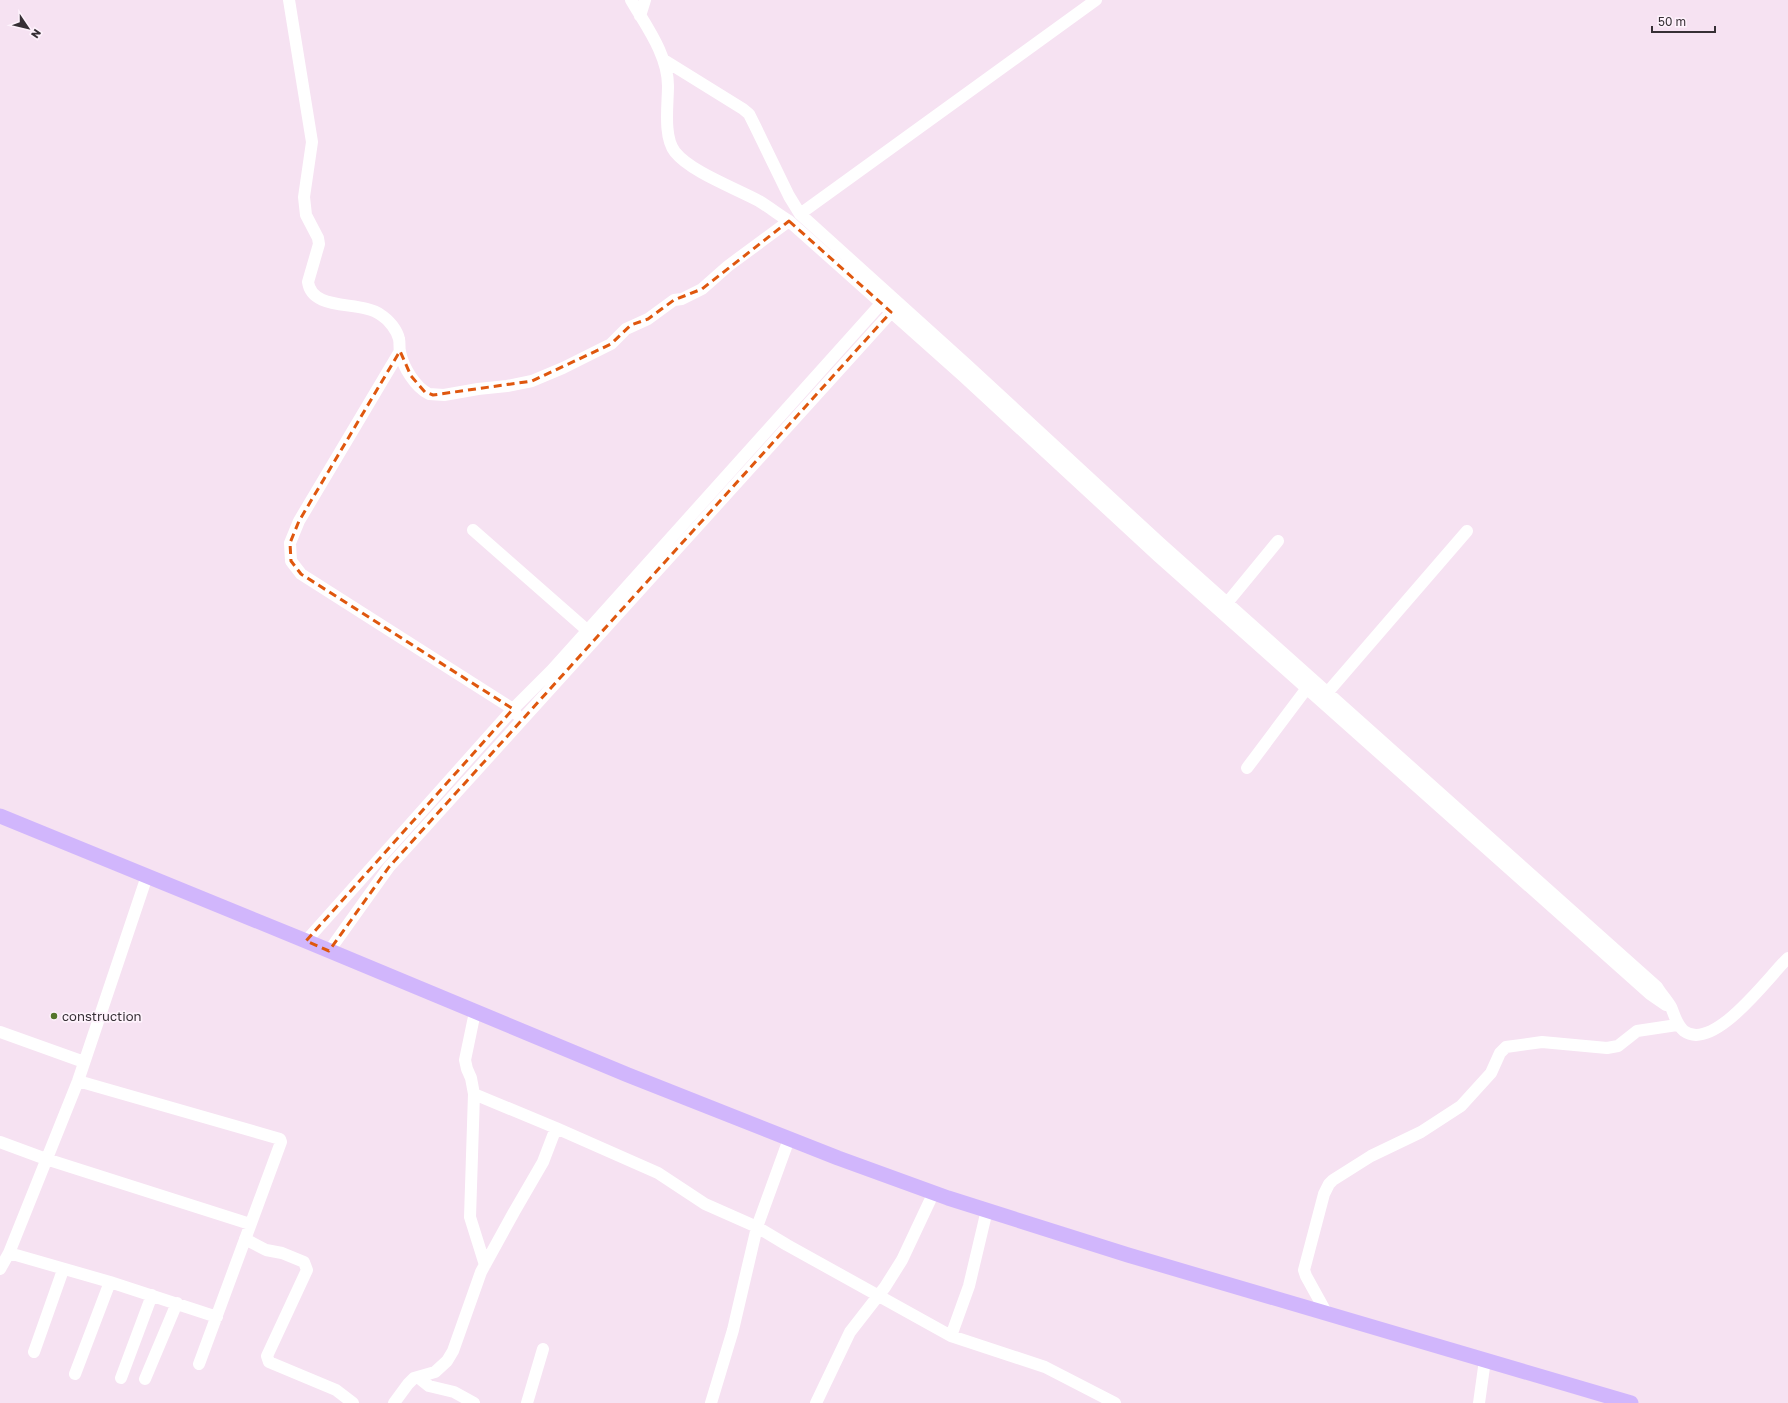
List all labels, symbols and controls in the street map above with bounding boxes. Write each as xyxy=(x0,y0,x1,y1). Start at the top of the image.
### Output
north arrow xyxy=(8,8,48,48)
scale bar xyxy=(1652,8,1715,34)
text: 50 m xyxy=(1658,14,1686,29)
text: N xyxy=(29,27,44,41)
place label: construction xyxy=(62,1008,141,1024)
marker: construction xyxy=(49,1011,59,1021)

